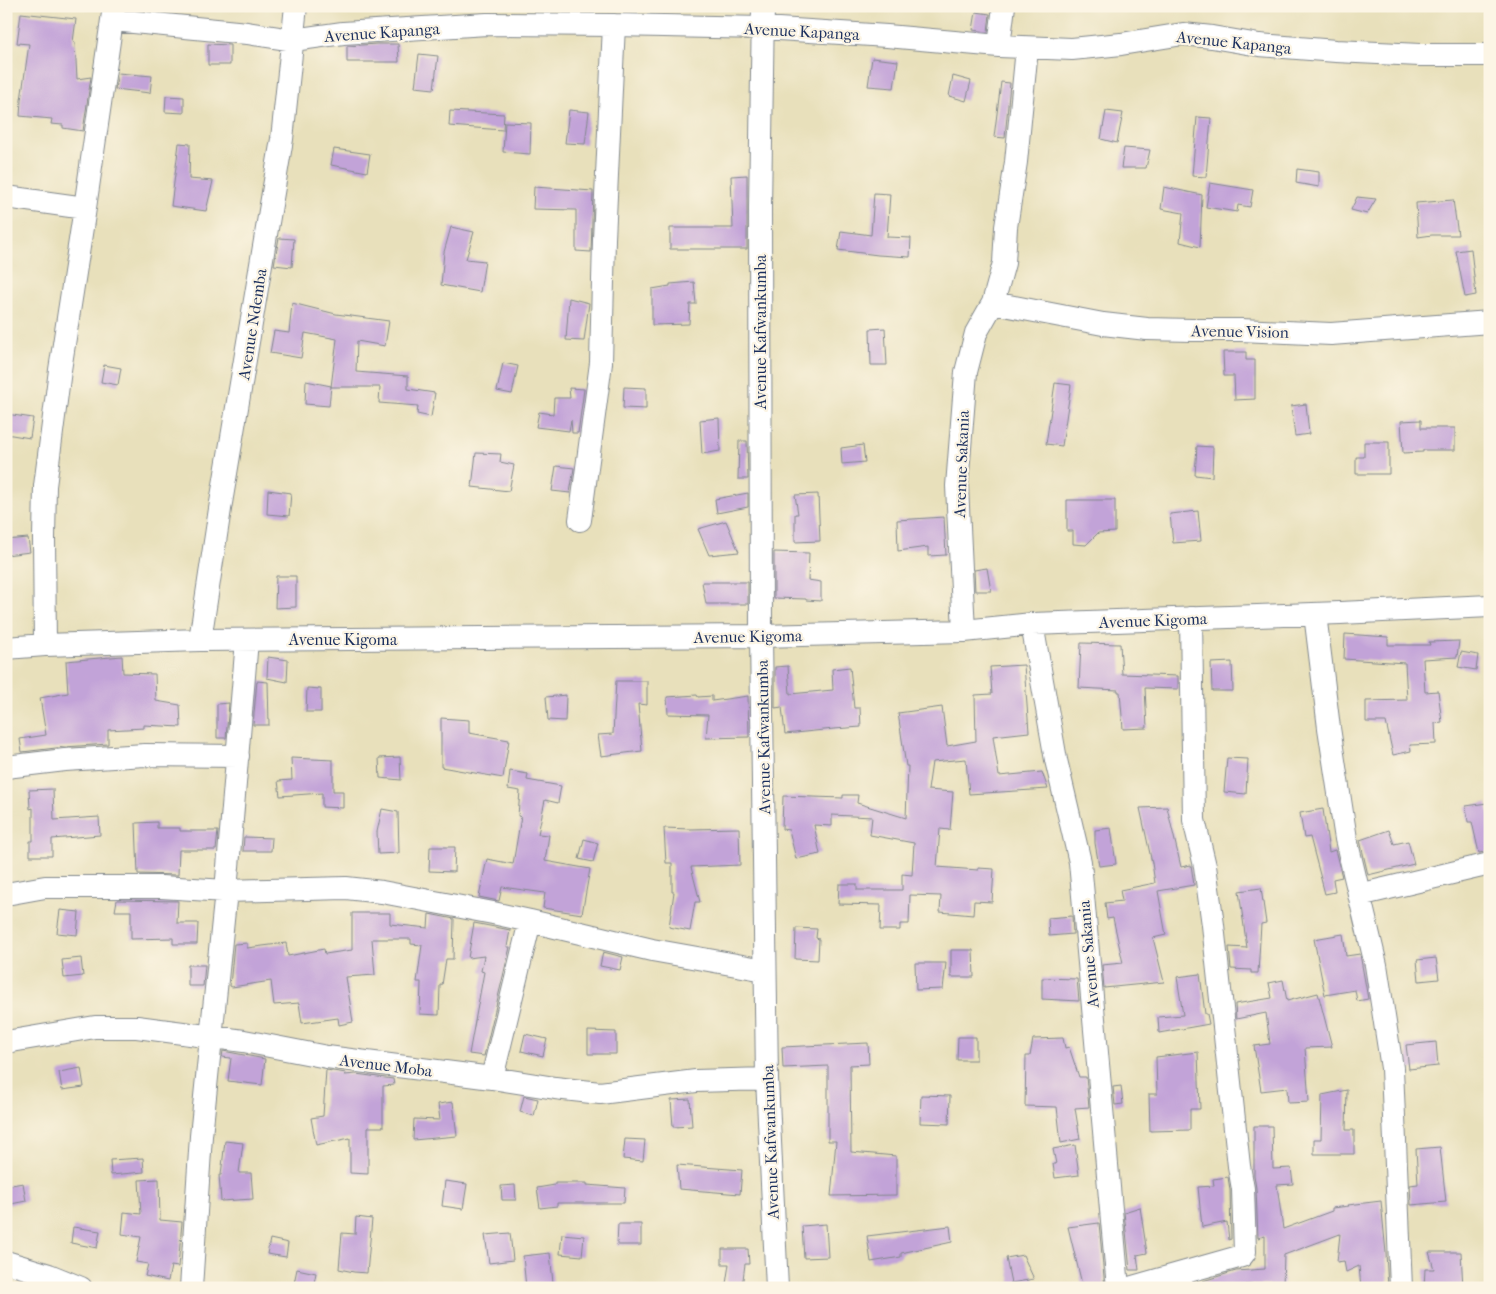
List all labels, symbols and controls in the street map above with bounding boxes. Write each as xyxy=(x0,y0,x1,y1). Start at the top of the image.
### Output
street label: Avenue Kapanga xyxy=(323,19,441,46)
street label: Avenue Kapanga xyxy=(743,19,861,44)
street label: Avenue Kapanga xyxy=(1174,27,1293,58)
street label: Avenue Kafwankumba xyxy=(751,254,770,410)
street label: Avenue Ndemba xyxy=(234,266,271,382)
street label: Avenue Vision xyxy=(1190,321,1290,342)
street label: Avenue Sakania xyxy=(950,409,973,519)
street label: Avenue Kigoma xyxy=(1097,609,1208,632)
street label: Avenue Kigoma xyxy=(693,626,803,647)
street label: Avenue Kigoma xyxy=(288,630,398,649)
street label: Avenue Kafwankumba xyxy=(753,659,774,815)
street label: Avenue Sakania xyxy=(1074,899,1103,1009)
street label: Avenue Moba xyxy=(337,1050,434,1081)
street label: Avenue Kafwankumba xyxy=(758,1064,783,1221)

